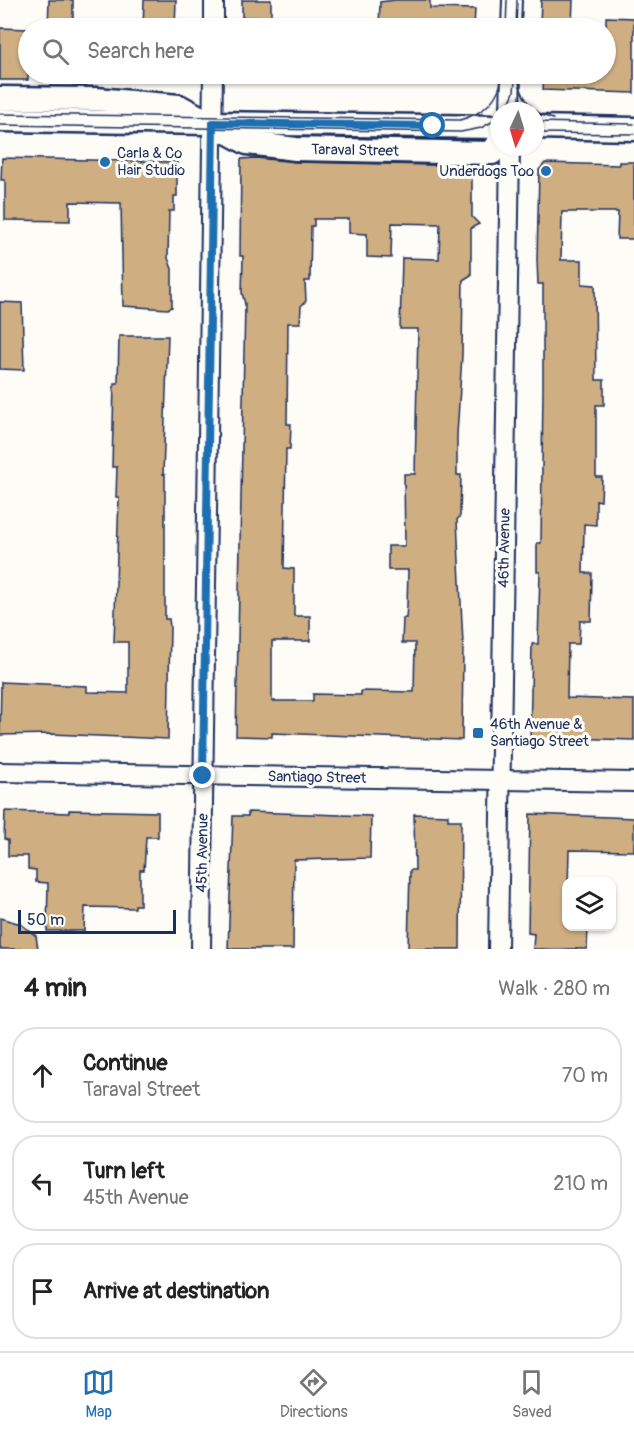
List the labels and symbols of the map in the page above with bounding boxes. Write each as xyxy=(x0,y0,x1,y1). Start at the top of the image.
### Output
north arrow xyxy=(490,102,544,156)
route start xyxy=(419,112,445,138)
street label: Taraval Street xyxy=(311,140,400,161)
place label: Carla & Co Hair Studio xyxy=(117,144,185,180)
marker: Carla & Co Hair Studio xyxy=(98,155,112,169)
place label: Underdogs Too xyxy=(439,162,534,181)
marker: Underdogs Too xyxy=(539,164,553,178)
street label: 46th Avenue xyxy=(494,507,515,588)
place label: 46th Avenue & Santiago Street xyxy=(490,715,590,751)
marker: 46th Avenue & Santiago Street xyxy=(471,726,485,740)
route end xyxy=(189,762,215,788)
street label: Santiago Street xyxy=(267,767,368,788)
street label: 45th Avenue xyxy=(192,813,213,893)
scale bar xyxy=(18,907,176,934)

